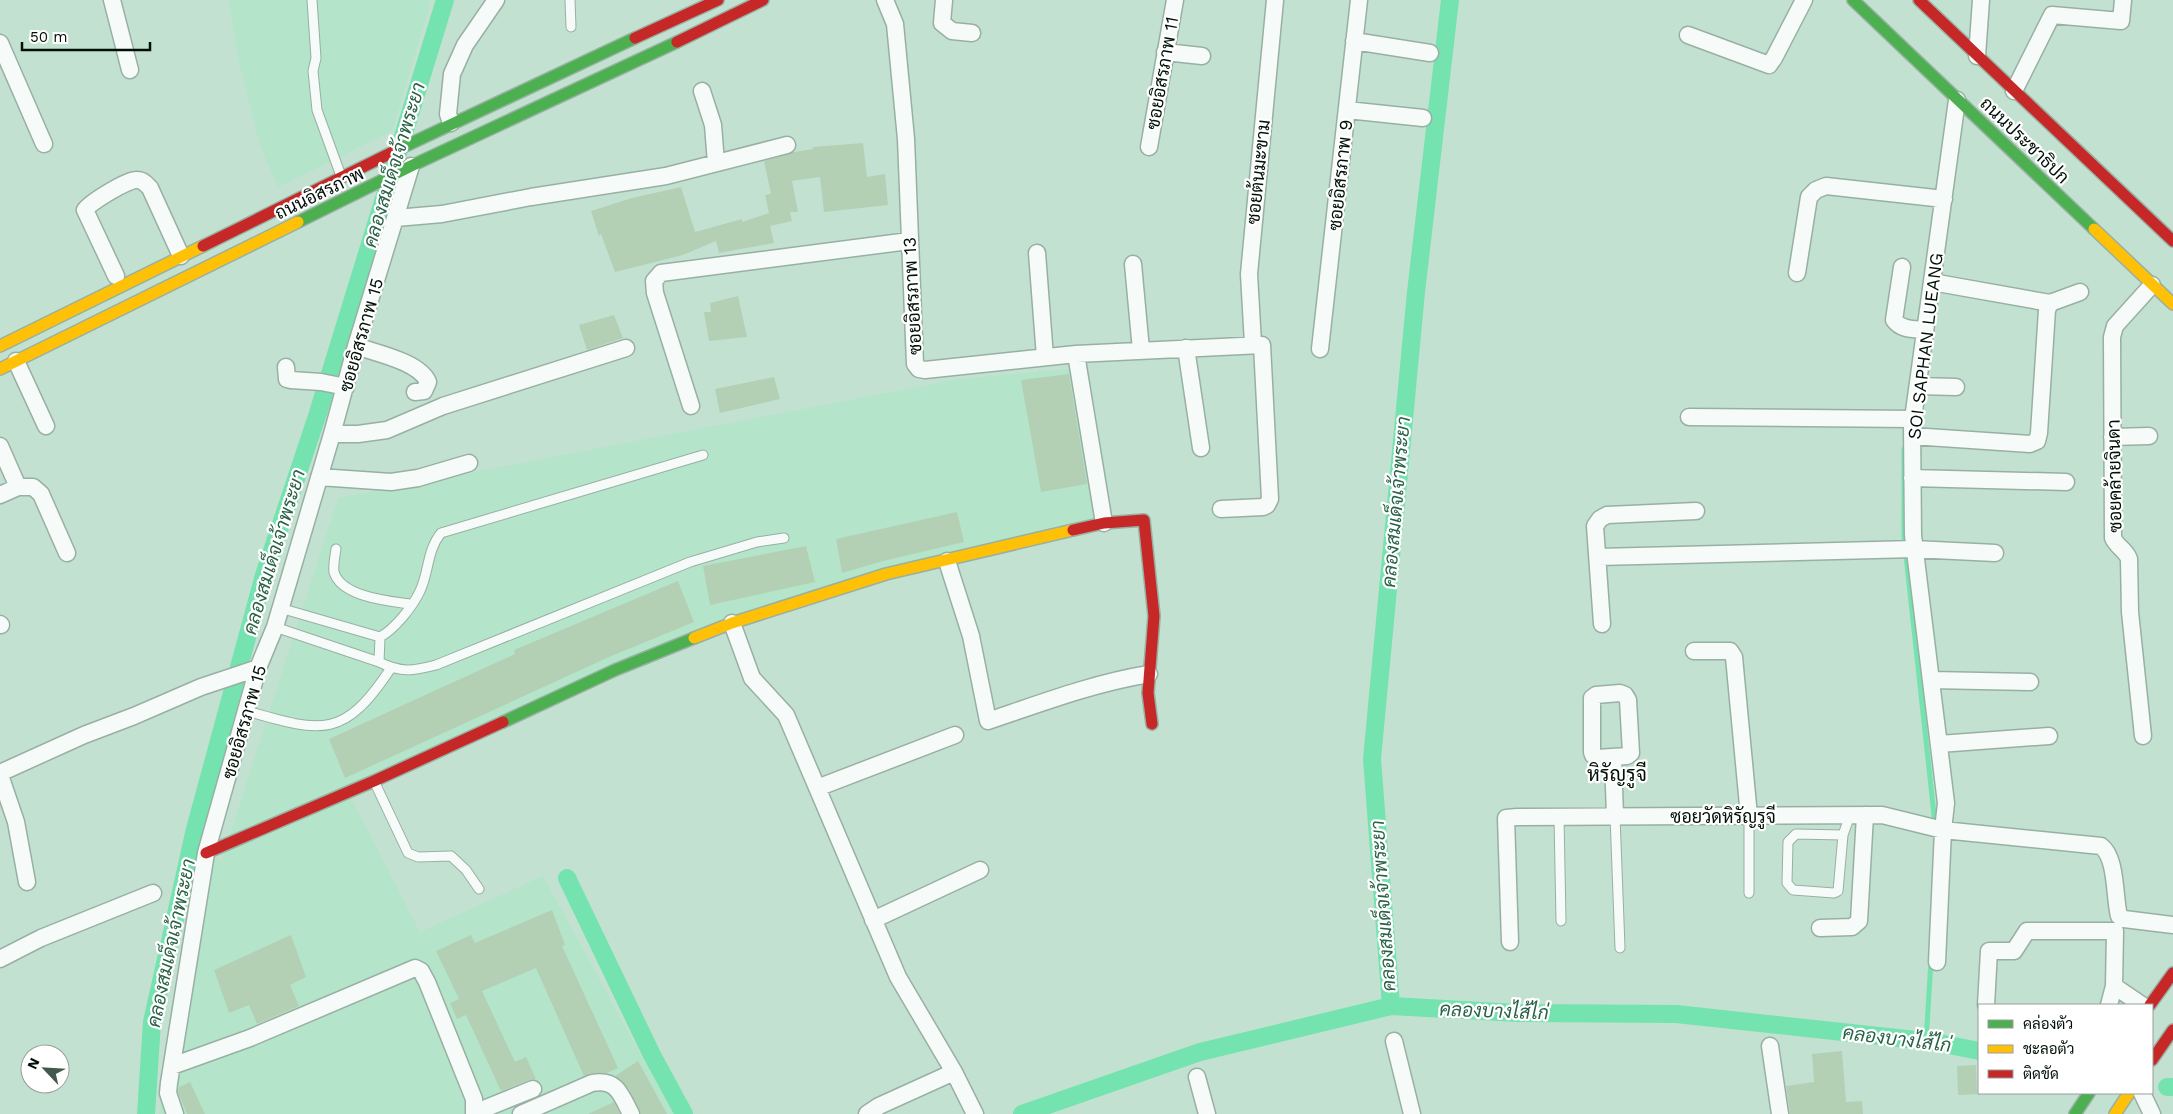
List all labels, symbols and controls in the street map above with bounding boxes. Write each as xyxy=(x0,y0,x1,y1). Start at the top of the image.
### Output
street label: ซอยอิสรภาพ 11 xyxy=(1142,15,1182,131)
scale bar xyxy=(22,20,150,52)
text: 50 m xyxy=(30,28,67,46)
water label: คลองสมเด็จเจ้าพระยา xyxy=(356,79,430,250)
street label: ถนนประชาธิปก xyxy=(1976,92,2074,188)
street label: ซอยต้นมะขาม xyxy=(1241,118,1274,226)
street label: ซอยอิสรภาพ 9 xyxy=(1324,118,1356,232)
street label: ถนนอิสรภาพ xyxy=(271,163,367,223)
street label: ซอยอิสรภาพ 13 xyxy=(898,237,926,355)
street label: SOI SAPHAN LUEANG xyxy=(1903,251,1947,441)
street label: ซอยอิสรภาพ 15 xyxy=(335,276,387,394)
water label: คลองสมเด็จเจ้าพระยา xyxy=(1375,415,1415,588)
street label: ซอยคล้ายจินดา xyxy=(2102,419,2125,533)
water label: คลองสมเด็จเจ้าพระยา xyxy=(236,466,310,637)
street label: ซอยอิสรภาพ 15 xyxy=(218,663,270,781)
district label: หิรัญรูจี xyxy=(1587,761,1647,789)
street label: ซอยวัดหิรัญรูจี xyxy=(1670,804,1776,830)
water label: คลองสมเด็จเจ้าพระยา xyxy=(1364,820,1400,992)
water label: คลองสมเด็จเจ้าพระยา xyxy=(140,856,200,1029)
water label: คลองบางไส้ไก่ xyxy=(1439,997,1550,1024)
legend xyxy=(1978,1004,2153,1094)
text: คล่องตัว xyxy=(2023,1014,2073,1033)
water label: คลองบางไส้ไก่ xyxy=(1841,1020,1954,1057)
text: ชะลอตัว xyxy=(2023,1040,2074,1058)
north arrow xyxy=(20,1044,70,1094)
text: N xyxy=(24,1055,43,1072)
text: ติดขัด xyxy=(2023,1065,2059,1083)

